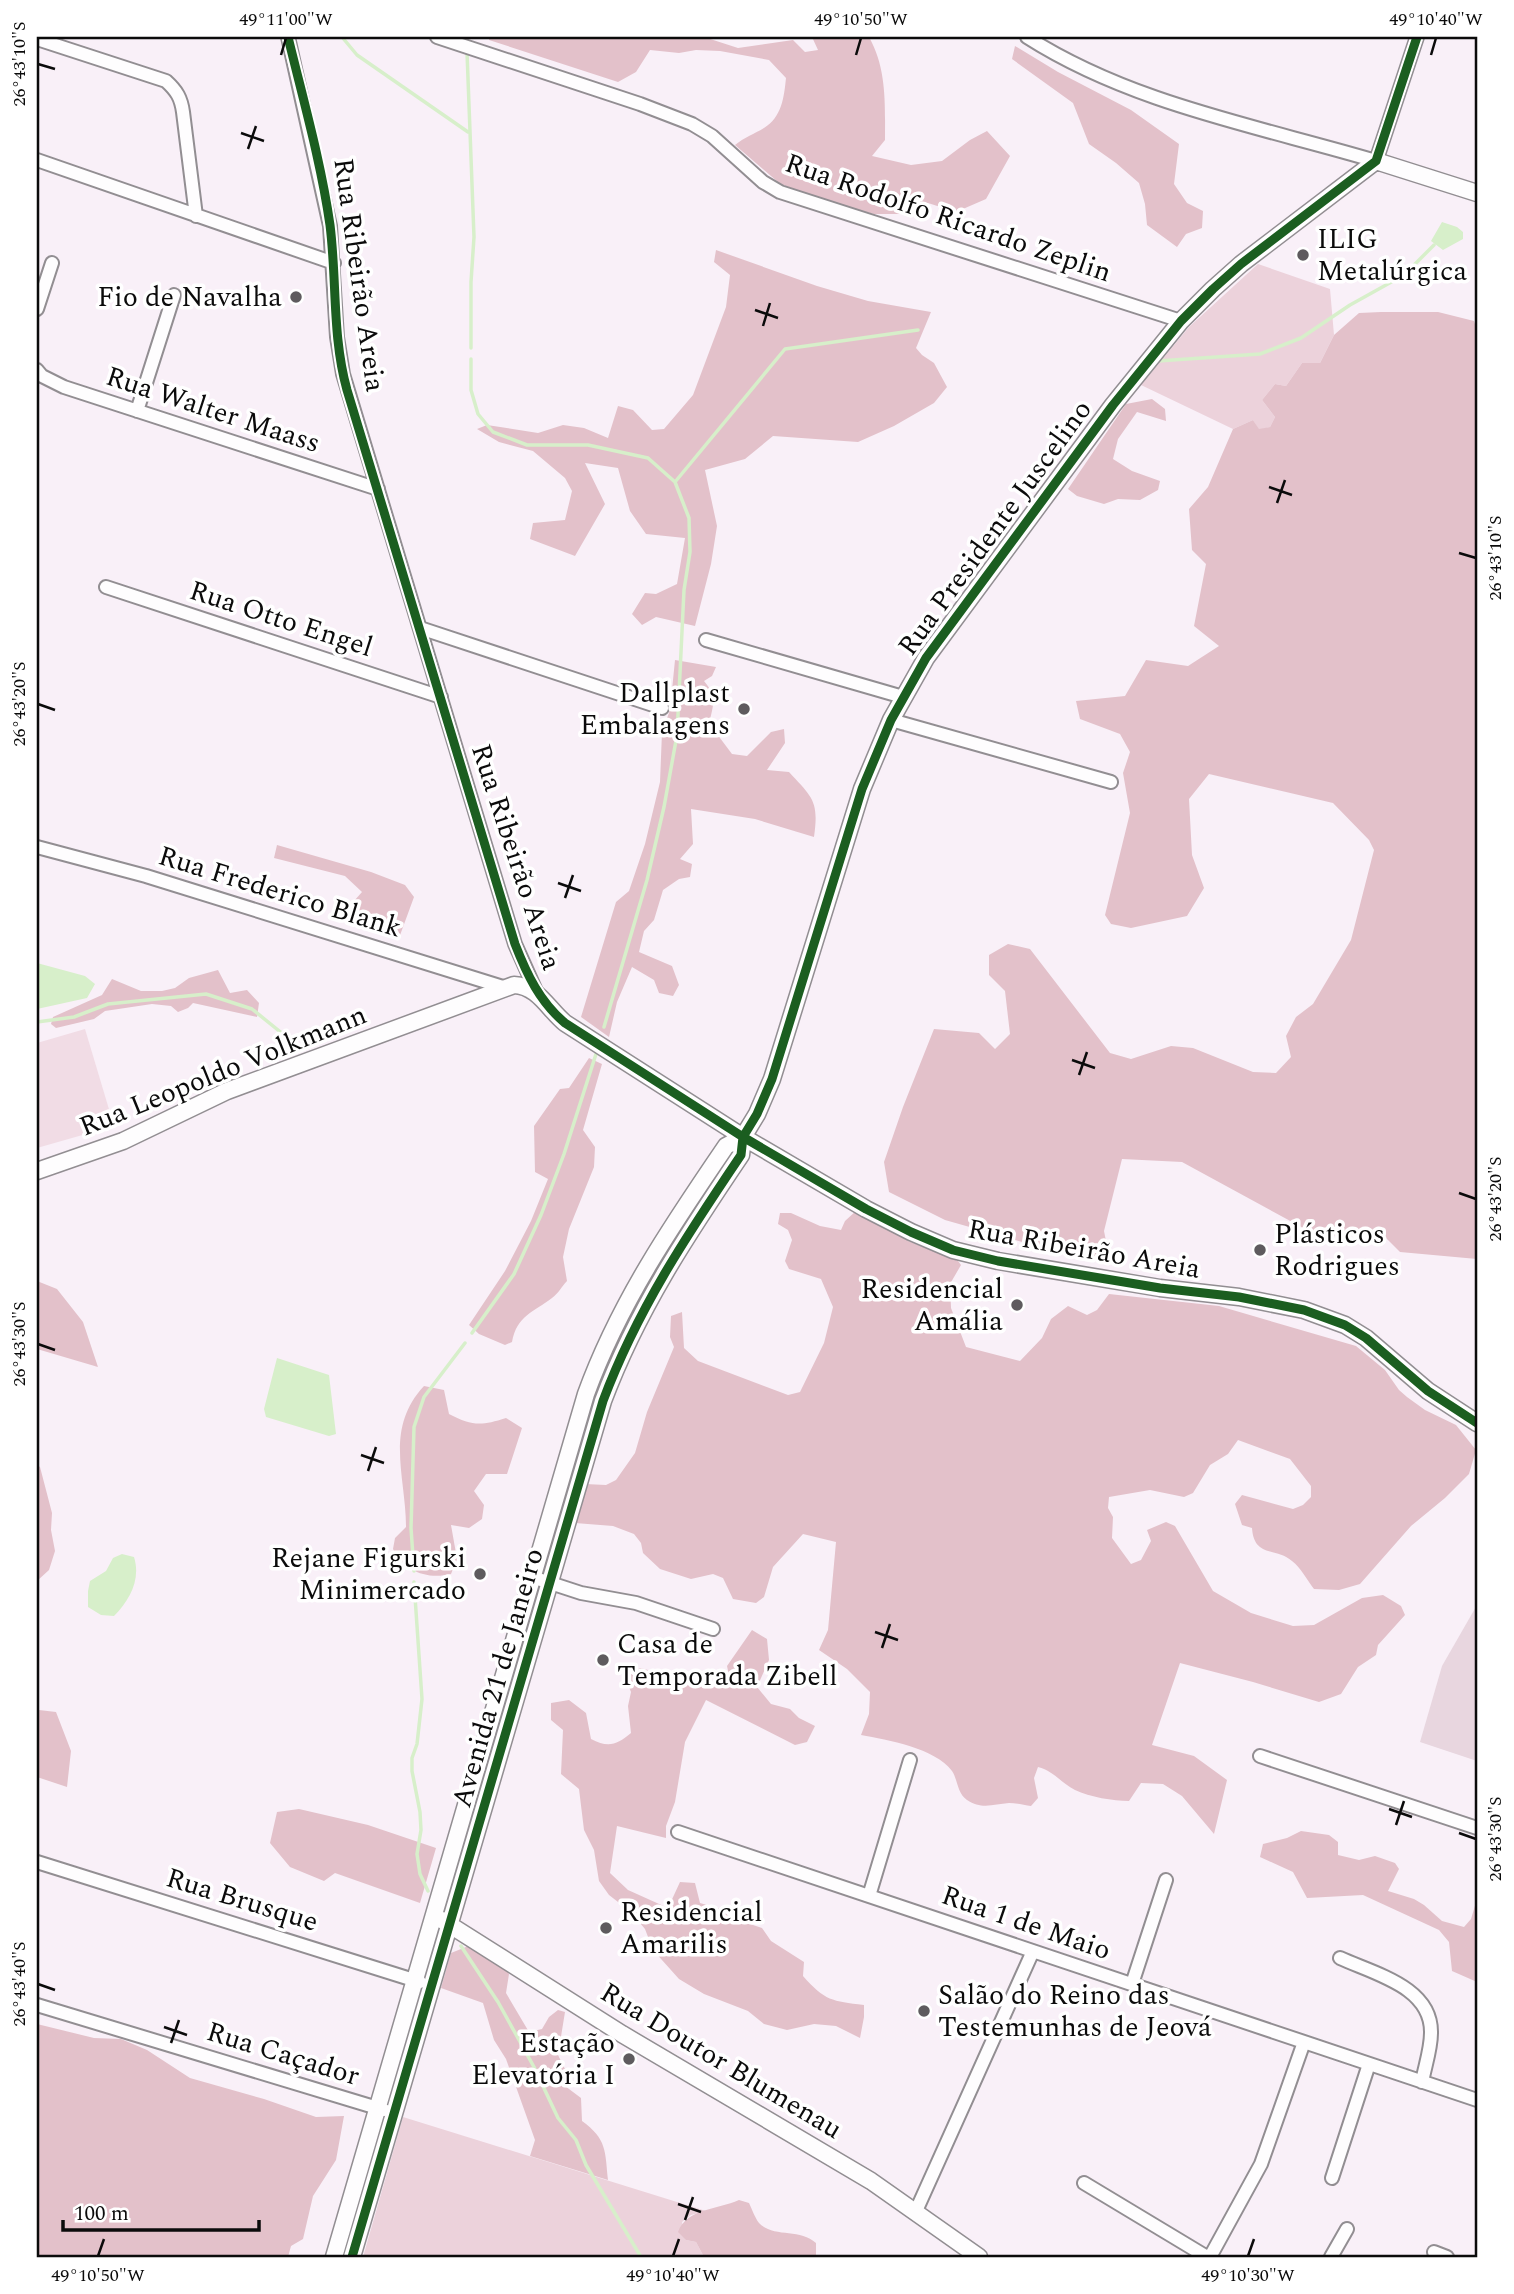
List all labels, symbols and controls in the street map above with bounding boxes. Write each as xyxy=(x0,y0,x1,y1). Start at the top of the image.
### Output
text: 49°11'00"W xyxy=(239,6,333,33)
text: 49°10'50"W xyxy=(814,6,908,33)
text: 49°10'40"W xyxy=(1389,6,1483,33)
text: 26°43'10"S xyxy=(6,21,33,107)
street label: Rua Rodolfo Ricardo Zeplin xyxy=(779,142,1117,294)
street label: Rua Ribeirão Areia xyxy=(321,155,397,395)
place label: ILIG Metalúrgica xyxy=(1317,218,1467,293)
marker: ILIG Metalúrgica xyxy=(1295,247,1311,263)
place label: Fio de Navalha xyxy=(97,276,282,319)
marker: Fio de Navalha xyxy=(288,289,304,305)
street label: Rua Walter Maass xyxy=(100,355,326,465)
street label: Rua Presidente Juscelino xyxy=(887,391,1103,665)
text: 26°43'10"S xyxy=(1482,515,1509,601)
street label: Rua Otto Engel xyxy=(184,569,378,669)
text: 26°43'20"S xyxy=(6,661,33,747)
place label: Dallplast Embalagens xyxy=(580,672,730,747)
marker: Dallplast Embalagens xyxy=(736,701,752,717)
street label: Rua Ribeirão Areia xyxy=(459,738,573,976)
street label: Rua Frederico Blank xyxy=(153,835,407,949)
street label: Rua Leopoldo Volkmann xyxy=(73,994,373,1148)
text: 26°43'20"S xyxy=(1482,1156,1509,1242)
street label: Rua Ribeirão Areia xyxy=(964,1207,1204,1291)
place label: Plásticos Rodrigues xyxy=(1274,1213,1400,1288)
marker: Plásticos Rodrigues xyxy=(1252,1242,1268,1258)
place label: Residencial Amália xyxy=(861,1268,1003,1343)
marker: Residencial Amália xyxy=(1009,1297,1025,1313)
text: 26°43'30"S xyxy=(6,1301,33,1387)
place label: Rejane Figurski Minimercado xyxy=(271,1537,466,1612)
street label: Avenida 21 de Janeiro xyxy=(440,1543,556,1813)
marker: Rejane Figurski Minimercado xyxy=(472,1566,488,1582)
place label: Casa de Temporada Zibell xyxy=(617,1623,837,1698)
marker: Casa de Temporada Zibell xyxy=(595,1652,611,1668)
text: 26°43'30"S xyxy=(1482,1796,1509,1882)
street label: Rua Brusque xyxy=(161,1856,323,1944)
street label: Rua 1 de Maio xyxy=(936,1874,1116,1972)
place label: Residencial Amarilis xyxy=(620,1891,762,1966)
marker: Residencial Amarilis xyxy=(598,1920,614,1936)
text: 26°43'40"S xyxy=(6,1941,33,2027)
street label: Rua Doutor Blumenau xyxy=(592,1972,850,2150)
place label: Salão do Reino das Testemunhas de Jeová xyxy=(938,1974,1212,2049)
marker: Salão do Reino das Testemunhas de Jeová xyxy=(916,2003,932,2019)
street label: Rua Caçador xyxy=(201,2010,365,2098)
place label: Estação Elevatória I xyxy=(471,2022,615,2097)
marker: Estação Elevatória I xyxy=(621,2051,637,2067)
scale bar xyxy=(63,2189,259,2233)
text: 100 m xyxy=(74,2198,129,2230)
text: 49°10'50"W xyxy=(51,2262,145,2289)
text: 49°10'40"W xyxy=(626,2262,720,2289)
text: 49°10'30"W xyxy=(1201,2262,1295,2289)

